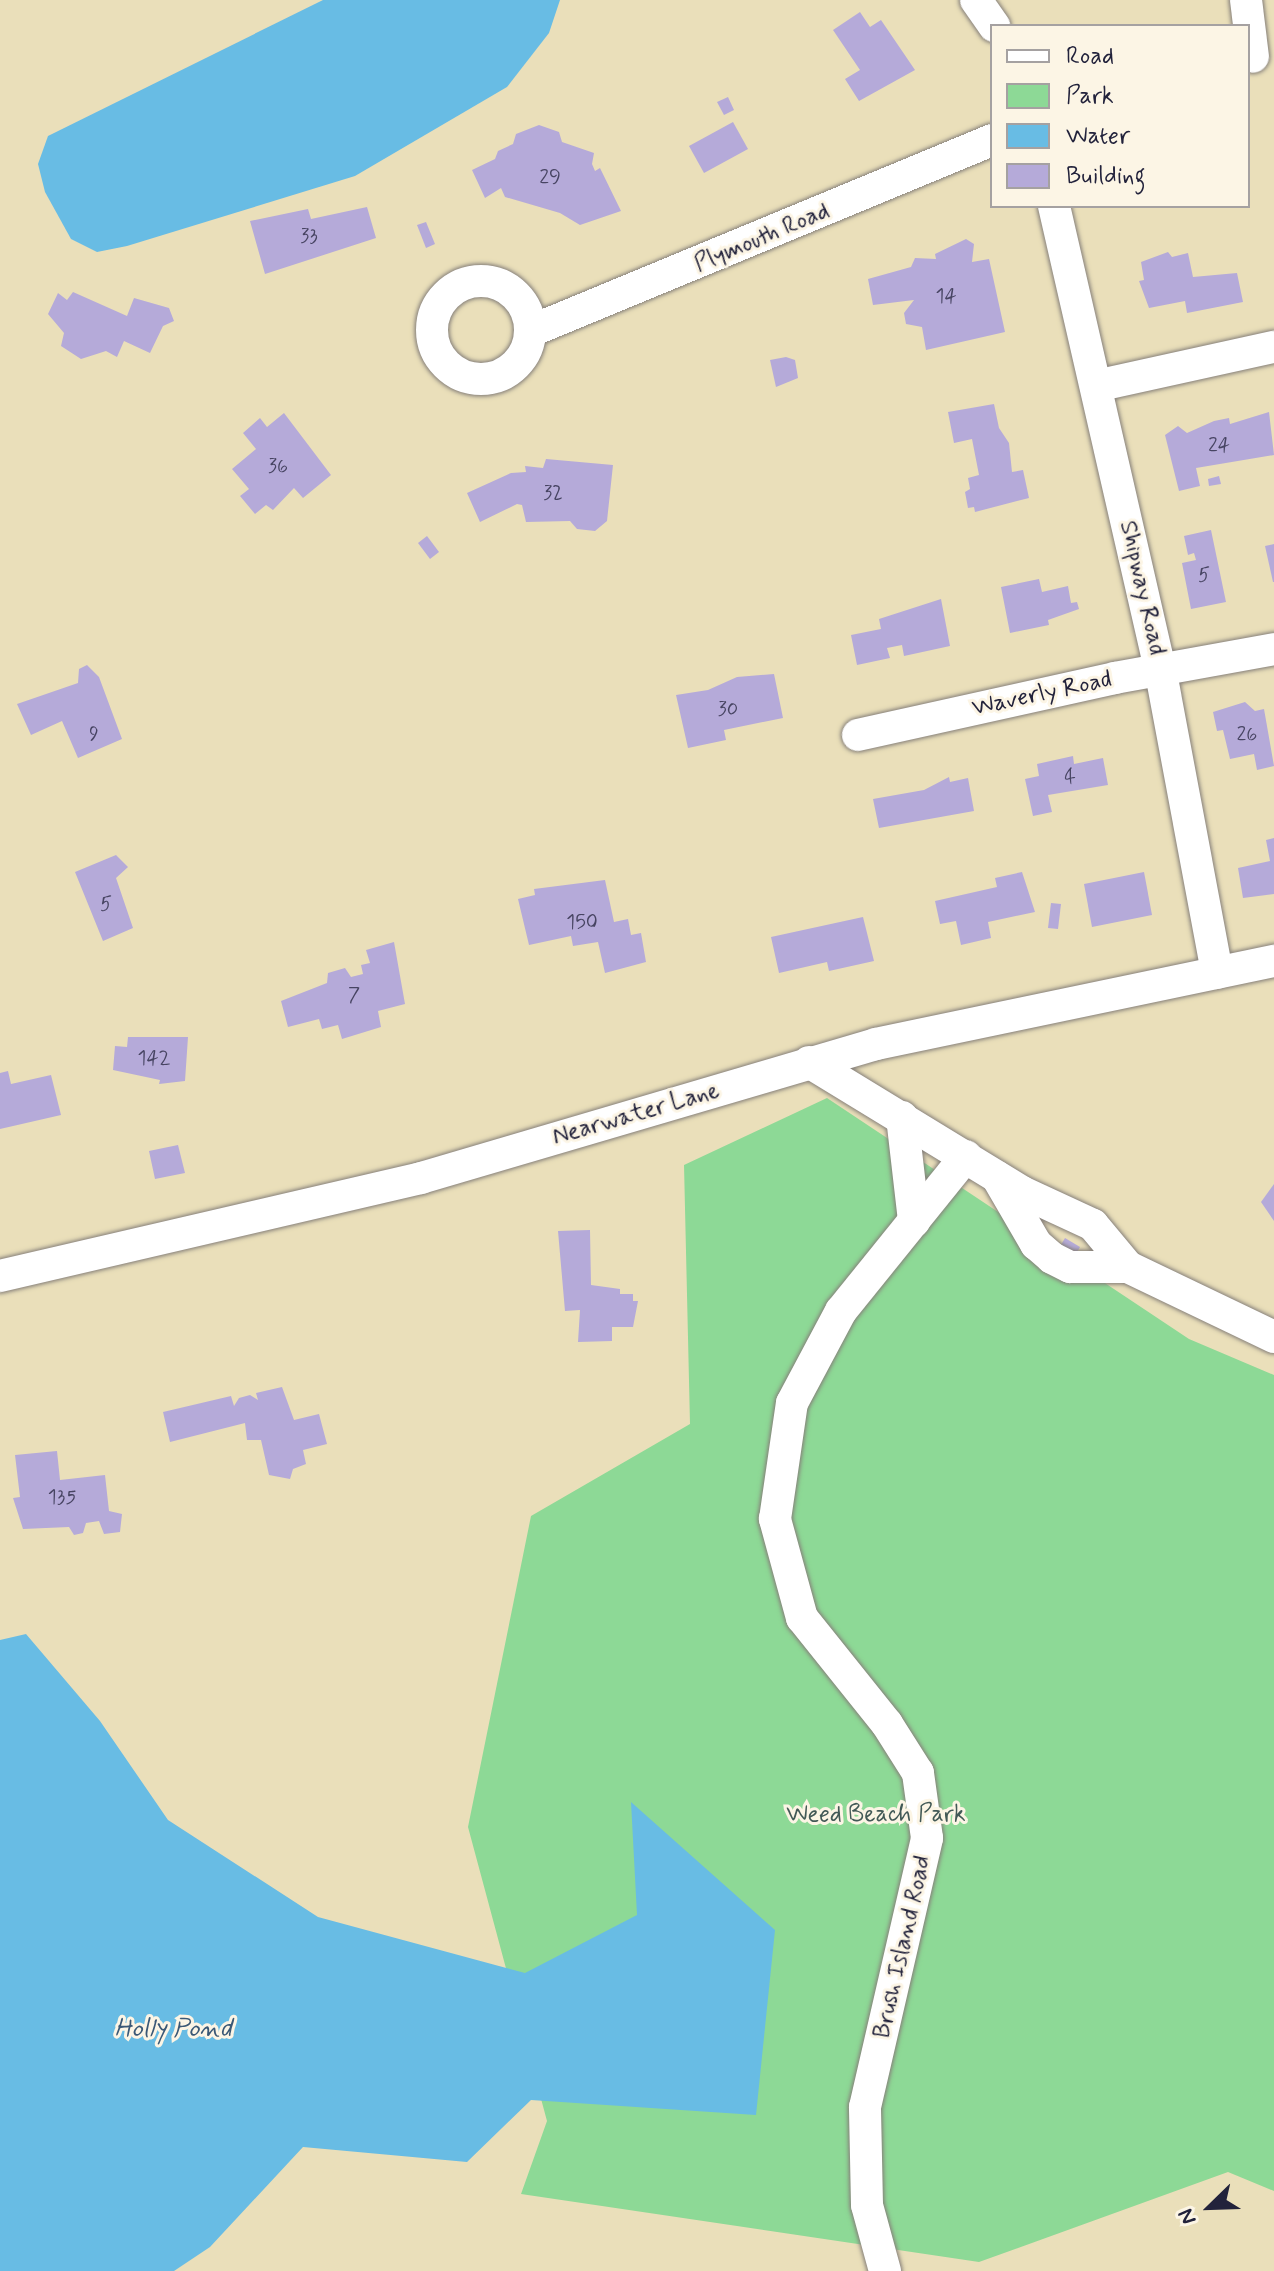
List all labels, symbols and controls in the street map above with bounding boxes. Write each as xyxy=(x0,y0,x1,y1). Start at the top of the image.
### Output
legend xyxy=(990,24,1250,208)
text: Road xyxy=(1066,41,1114,72)
text: Park xyxy=(1066,81,1114,112)
text: Water xyxy=(1066,121,1130,152)
text: Building xyxy=(1066,161,1146,192)
house number: 29 xyxy=(539,165,561,189)
street label: Plymouth Road xyxy=(690,197,834,279)
house number: 33 xyxy=(300,224,318,248)
house number: 14 xyxy=(935,284,957,308)
house number: 24 xyxy=(1208,433,1230,457)
house number: 36 xyxy=(268,454,288,478)
house number: 32 xyxy=(543,481,563,505)
street label: Shipway Road xyxy=(1113,519,1171,657)
house number: 5 xyxy=(1198,563,1210,587)
street label: Waverly Road xyxy=(970,665,1114,723)
house number: 30 xyxy=(718,697,738,721)
house number: 9 xyxy=(89,722,99,746)
house number: 26 xyxy=(1237,722,1257,746)
house number: 4 xyxy=(1064,765,1076,789)
house number: 5 xyxy=(100,892,112,916)
house number: 150 xyxy=(566,910,598,934)
house number: 7 xyxy=(348,983,360,1007)
house number: 142 xyxy=(138,1046,170,1070)
street label: Nearwater Lane xyxy=(548,1076,724,1152)
house number: 135 xyxy=(48,1485,76,1509)
park label: Weed Beach Park xyxy=(787,1801,965,1829)
street label: Brush Island Road xyxy=(868,1853,938,2041)
water label: Holly Pond xyxy=(118,2014,228,2046)
north arrow xyxy=(1170,2167,1250,2247)
text: N xyxy=(1172,2204,1204,2229)

